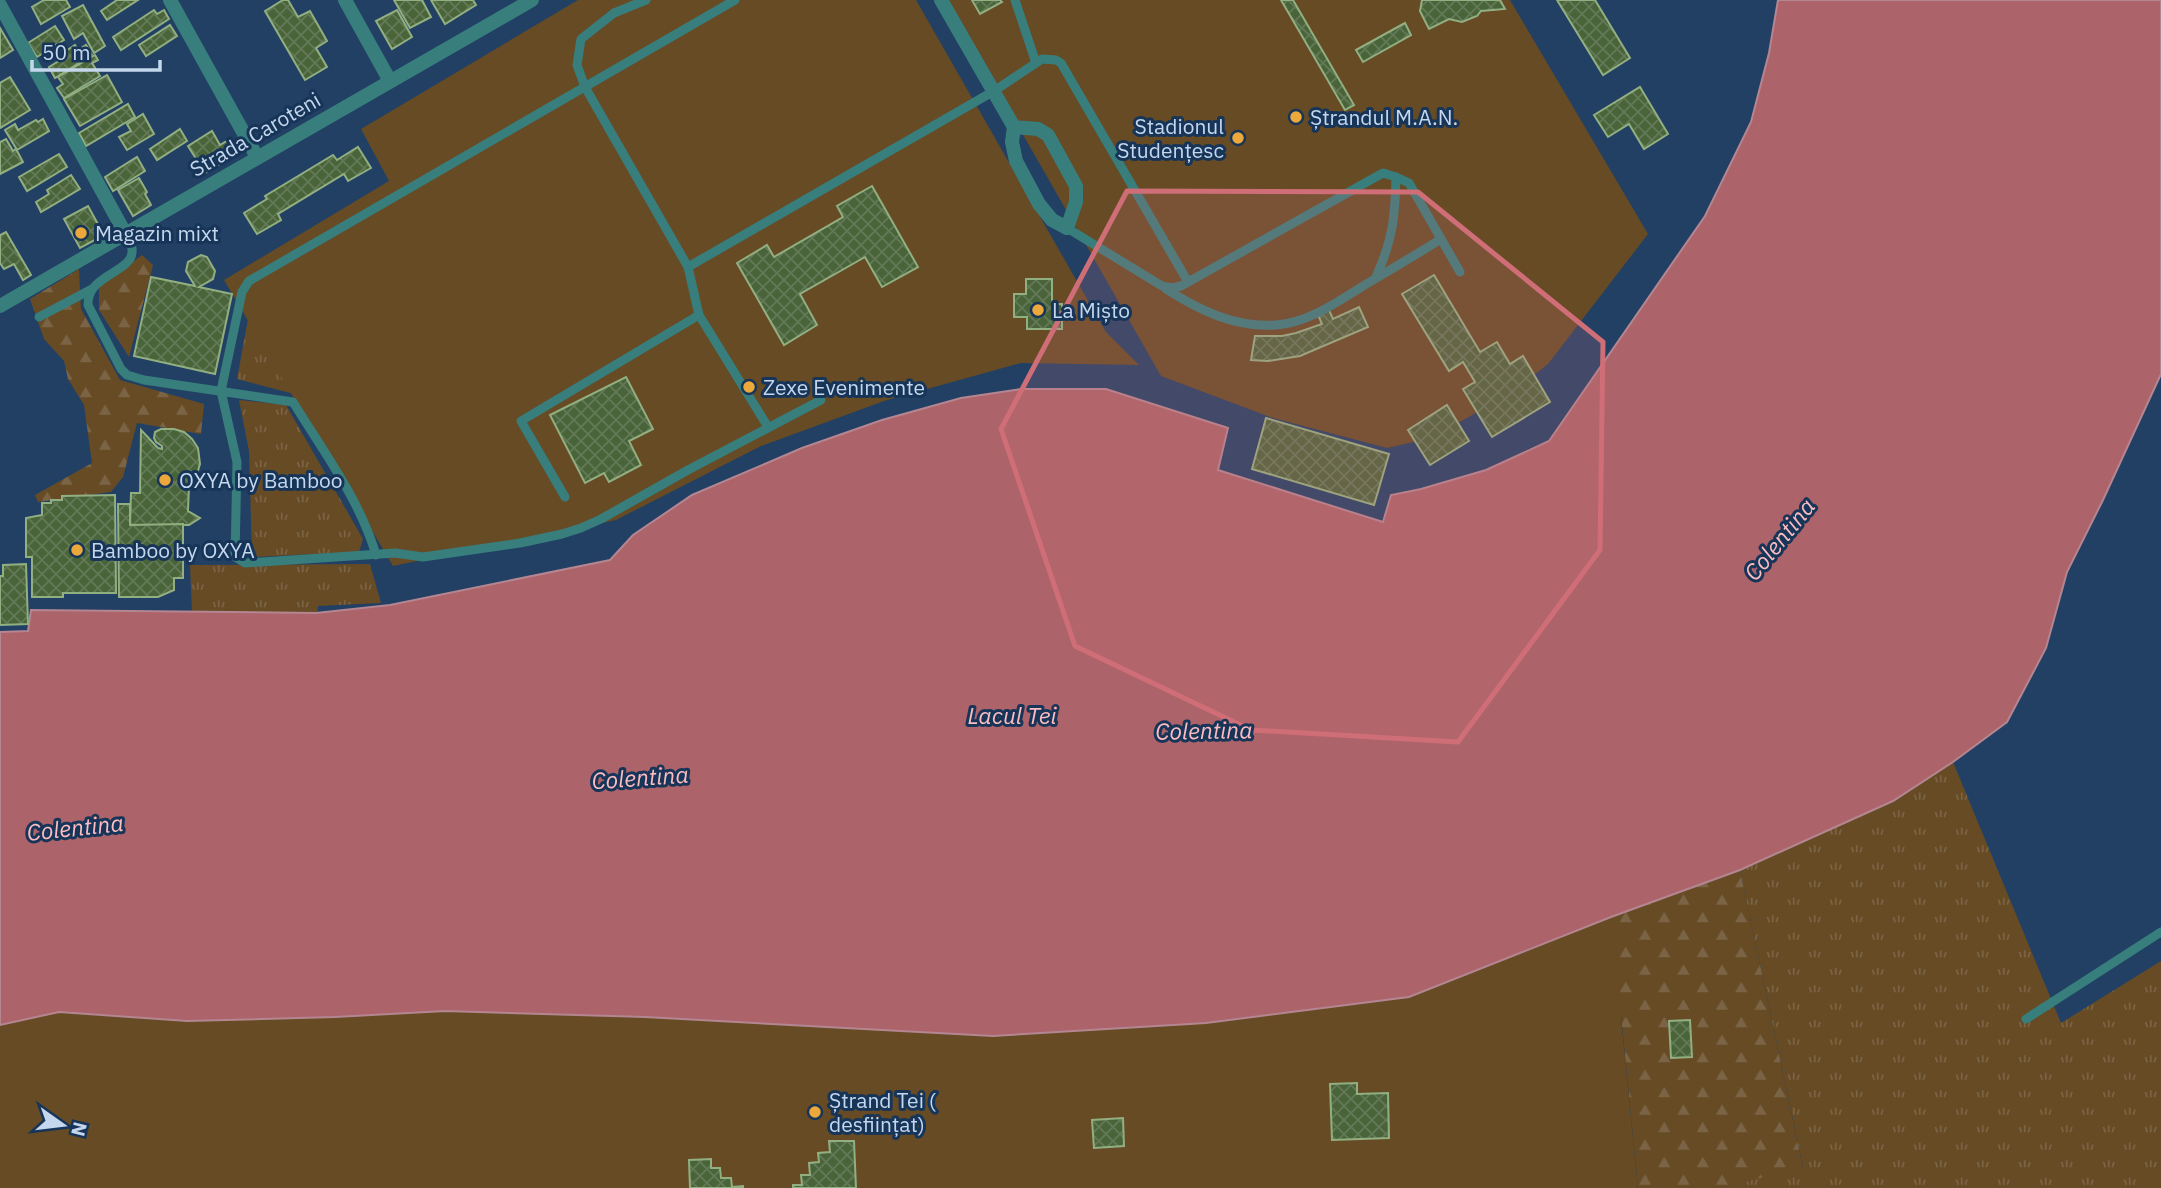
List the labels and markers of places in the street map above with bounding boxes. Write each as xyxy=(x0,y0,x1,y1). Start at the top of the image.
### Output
place label: Ștrandul M.A.N. xyxy=(1310,103,1458,131)
marker: Ștrandul M.A.N. xyxy=(1288,109,1304,125)
place label: Stadionul Studențesc xyxy=(1117,112,1224,164)
marker: Stadionul Studențesc xyxy=(1230,130,1246,146)
place label: Magazin mixt xyxy=(95,219,219,247)
marker: Magazin mixt xyxy=(73,225,89,241)
place label: La Mișto xyxy=(1052,296,1130,324)
marker: La Mișto xyxy=(1030,302,1046,318)
place label: Zexe Evenimente xyxy=(763,373,925,401)
marker: Zexe Evenimente xyxy=(741,379,757,395)
place label: OXYA by Bamboo xyxy=(179,466,343,494)
marker: OXYA by Bamboo xyxy=(157,472,173,488)
place label: Bamboo by OXYA xyxy=(91,536,255,564)
marker: Bamboo by OXYA xyxy=(69,542,85,558)
place label: Ștrand Tei ( desființat) xyxy=(829,1086,937,1138)
marker: Ștrand Tei ( desființat) xyxy=(807,1104,823,1120)

